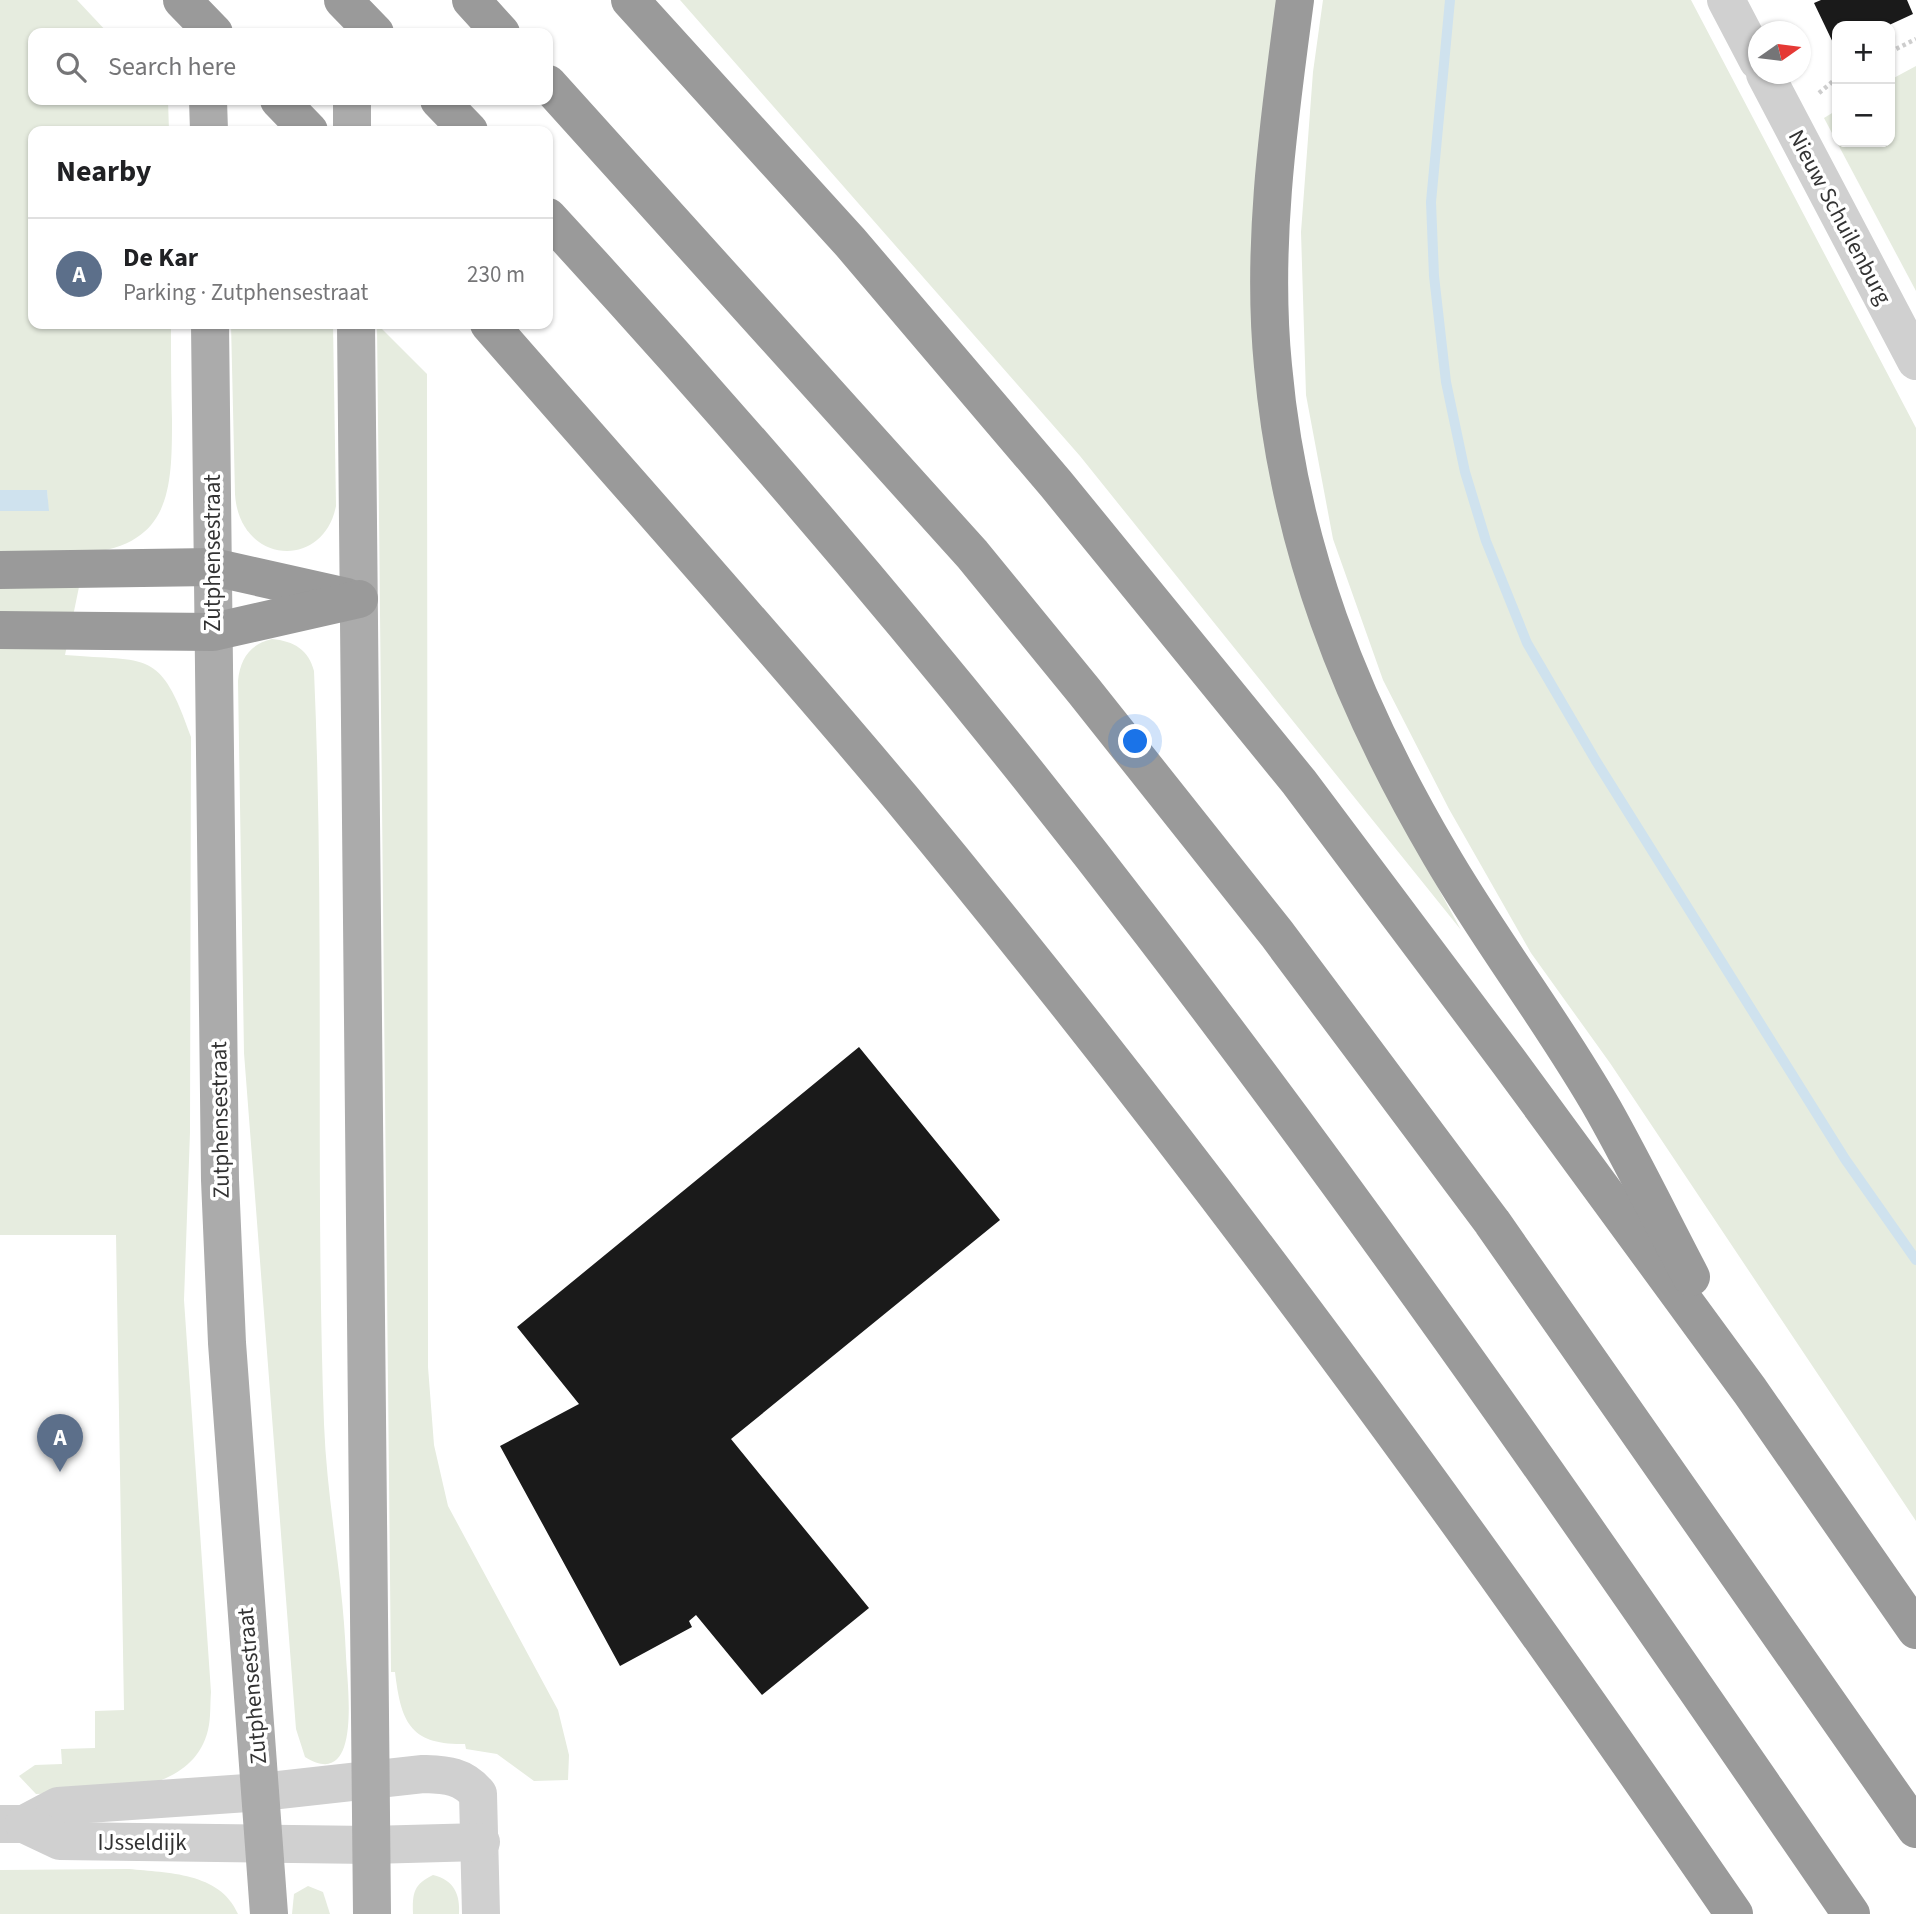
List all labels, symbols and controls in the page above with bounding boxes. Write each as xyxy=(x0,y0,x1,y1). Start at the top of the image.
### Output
north arrow xyxy=(1748,21,1811,84)
map controls xyxy=(1832,21,1895,147)
button: + xyxy=(1832,21,1895,84)
search box xyxy=(28,28,553,105)
icon: search xyxy=(52,48,90,86)
text: Search here xyxy=(108,48,236,85)
button: − xyxy=(1832,84,1895,147)
street label: Nieuw Schuilenburg xyxy=(1780,124,1900,311)
text: Nearby xyxy=(56,150,151,193)
text: De Kar xyxy=(123,239,198,276)
text: A xyxy=(72,258,86,291)
text: 230 m xyxy=(467,258,525,291)
text: Parking · Zutphensestraat xyxy=(123,276,368,309)
street label: Zutphensestraat xyxy=(196,474,229,632)
your location xyxy=(1118,724,1152,758)
street label: Zutphensestraat xyxy=(202,1041,238,1199)
pin: A xyxy=(37,1414,83,1472)
street label: Zutphensestraat xyxy=(229,1606,275,1766)
street label: IJsseldijk xyxy=(97,1826,187,1859)

